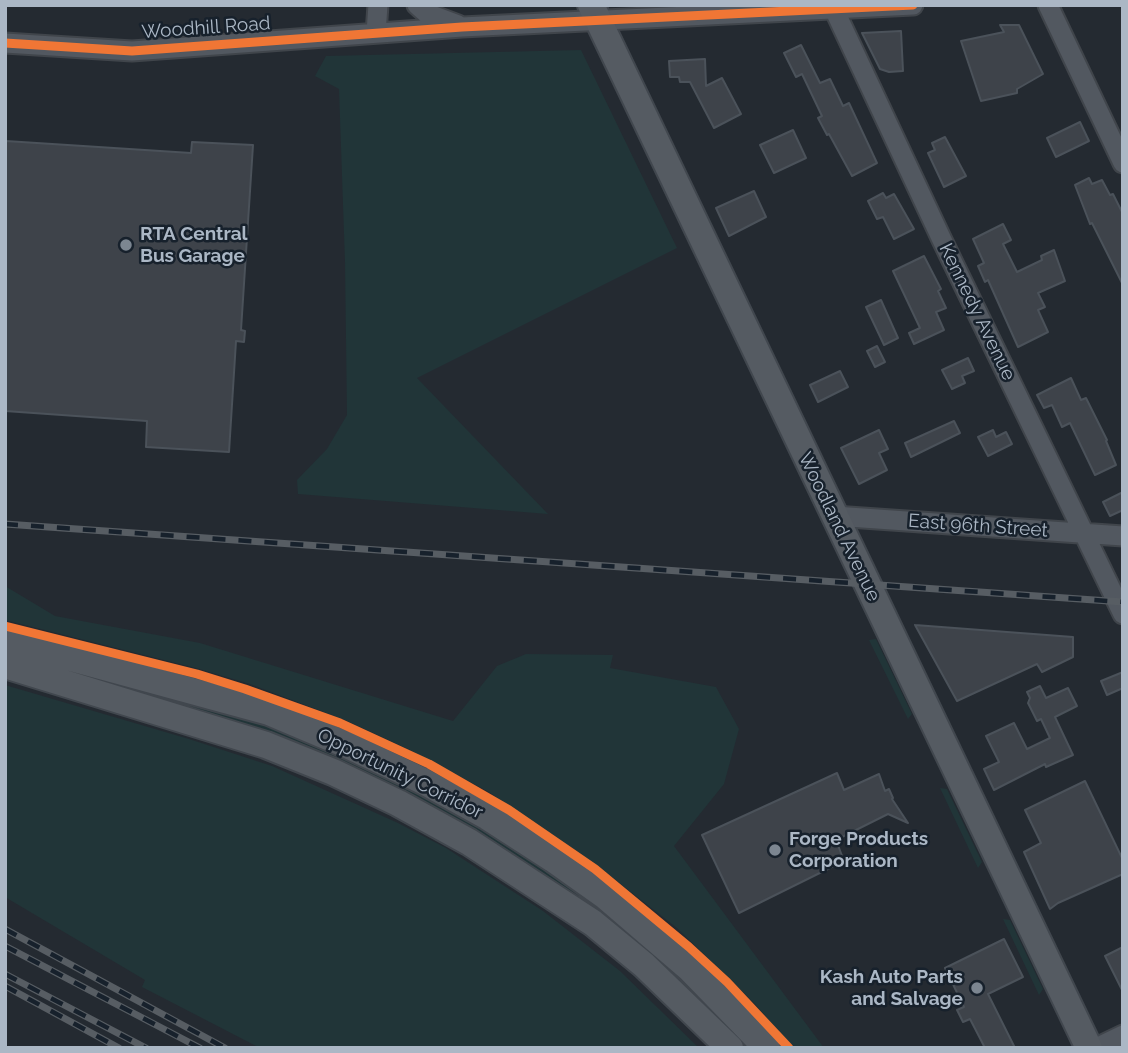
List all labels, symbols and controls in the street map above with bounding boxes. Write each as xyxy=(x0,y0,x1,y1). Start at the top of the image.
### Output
street label: Woodhill Road xyxy=(141,12,271,44)
place label: RTA Central Bus Garage xyxy=(140,223,248,267)
marker: RTA Central Bus Garage xyxy=(118,237,134,253)
street label: Kennedy Avenue xyxy=(934,240,1020,384)
street label: Woodland Avenue xyxy=(793,449,885,605)
street label: East 96th Street xyxy=(907,510,1049,542)
street label: Opportunity Corridor xyxy=(313,724,487,824)
place label: Forge Products Corporation xyxy=(789,828,928,872)
marker: Forge Products Corporation xyxy=(767,842,783,858)
place label: Kash Auto Parts and Salvage xyxy=(820,966,963,1010)
marker: Kash Auto Parts and Salvage xyxy=(969,980,985,996)

